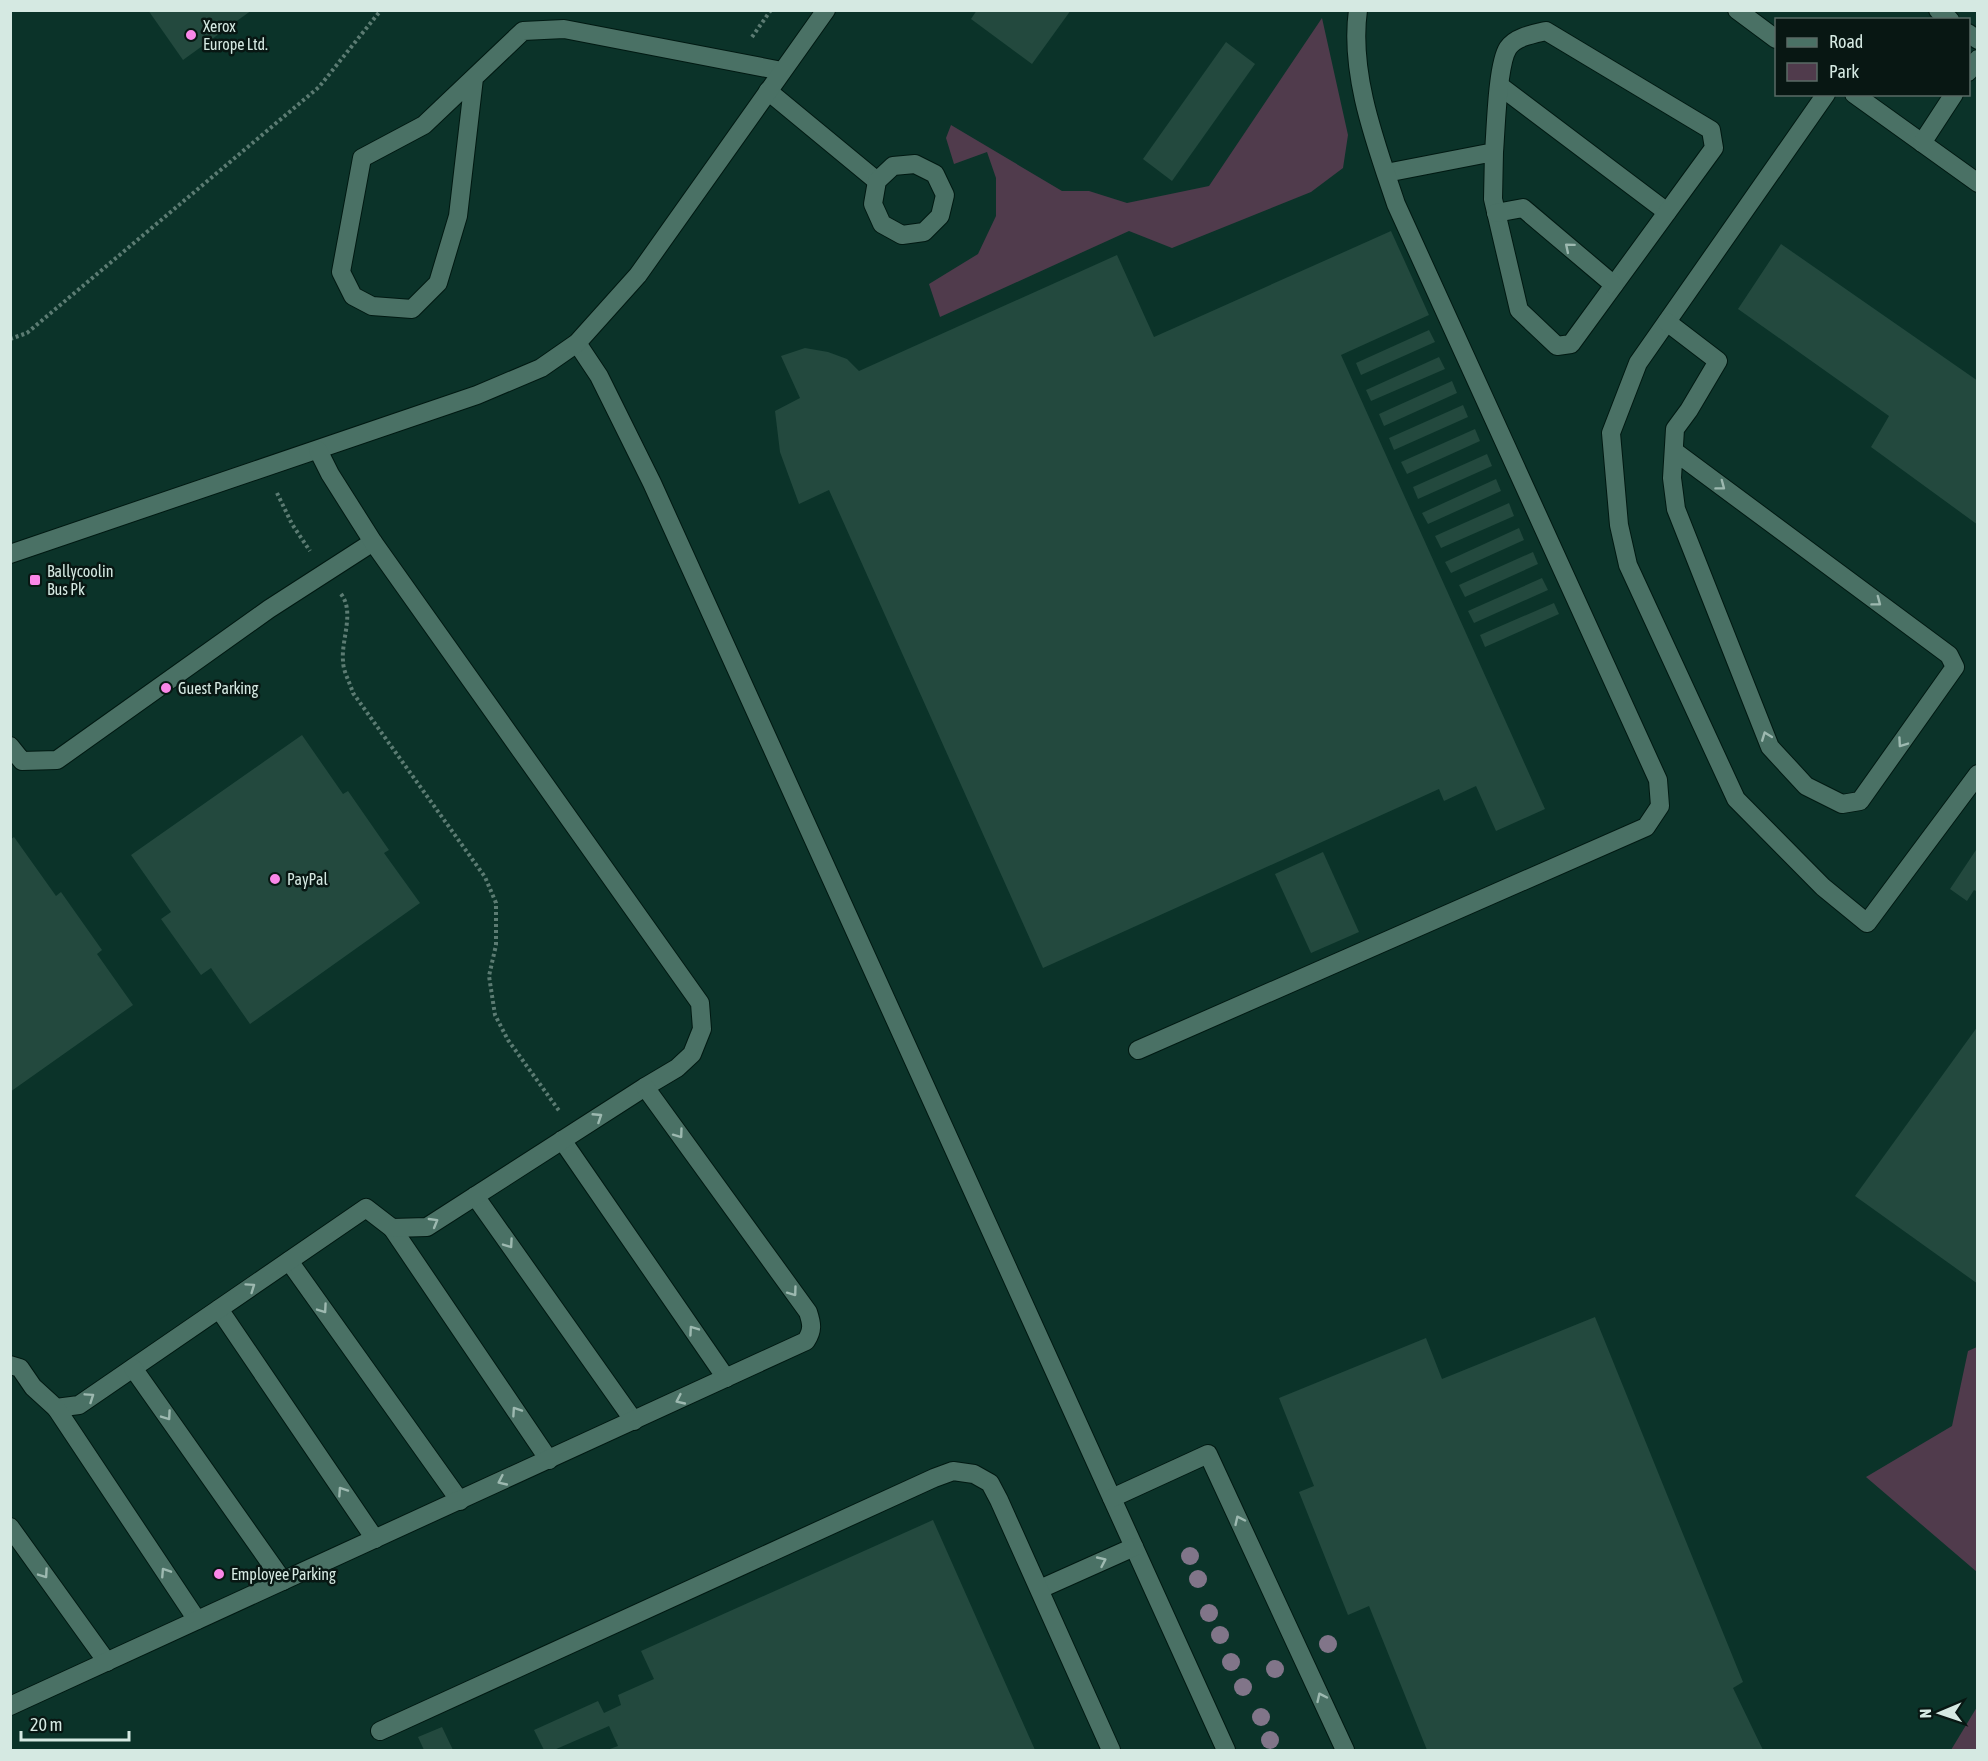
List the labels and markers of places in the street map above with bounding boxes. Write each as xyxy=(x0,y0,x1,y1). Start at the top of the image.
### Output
place label: Xerox Europe Ltd. xyxy=(203,17,268,54)
marker: Xerox Europe Ltd. xyxy=(184,28,198,42)
place label: Ballycoolin Bus Pk xyxy=(47,562,113,598)
marker: Ballycoolin Bus Pk xyxy=(28,573,42,587)
place label: Guest Parking xyxy=(178,679,259,698)
marker: Guest Parking xyxy=(159,681,173,695)
place label: PayPal xyxy=(287,870,329,889)
marker: PayPal xyxy=(268,872,282,886)
place label: Employee Parking xyxy=(231,1565,336,1584)
marker: Employee Parking xyxy=(212,1567,226,1581)

